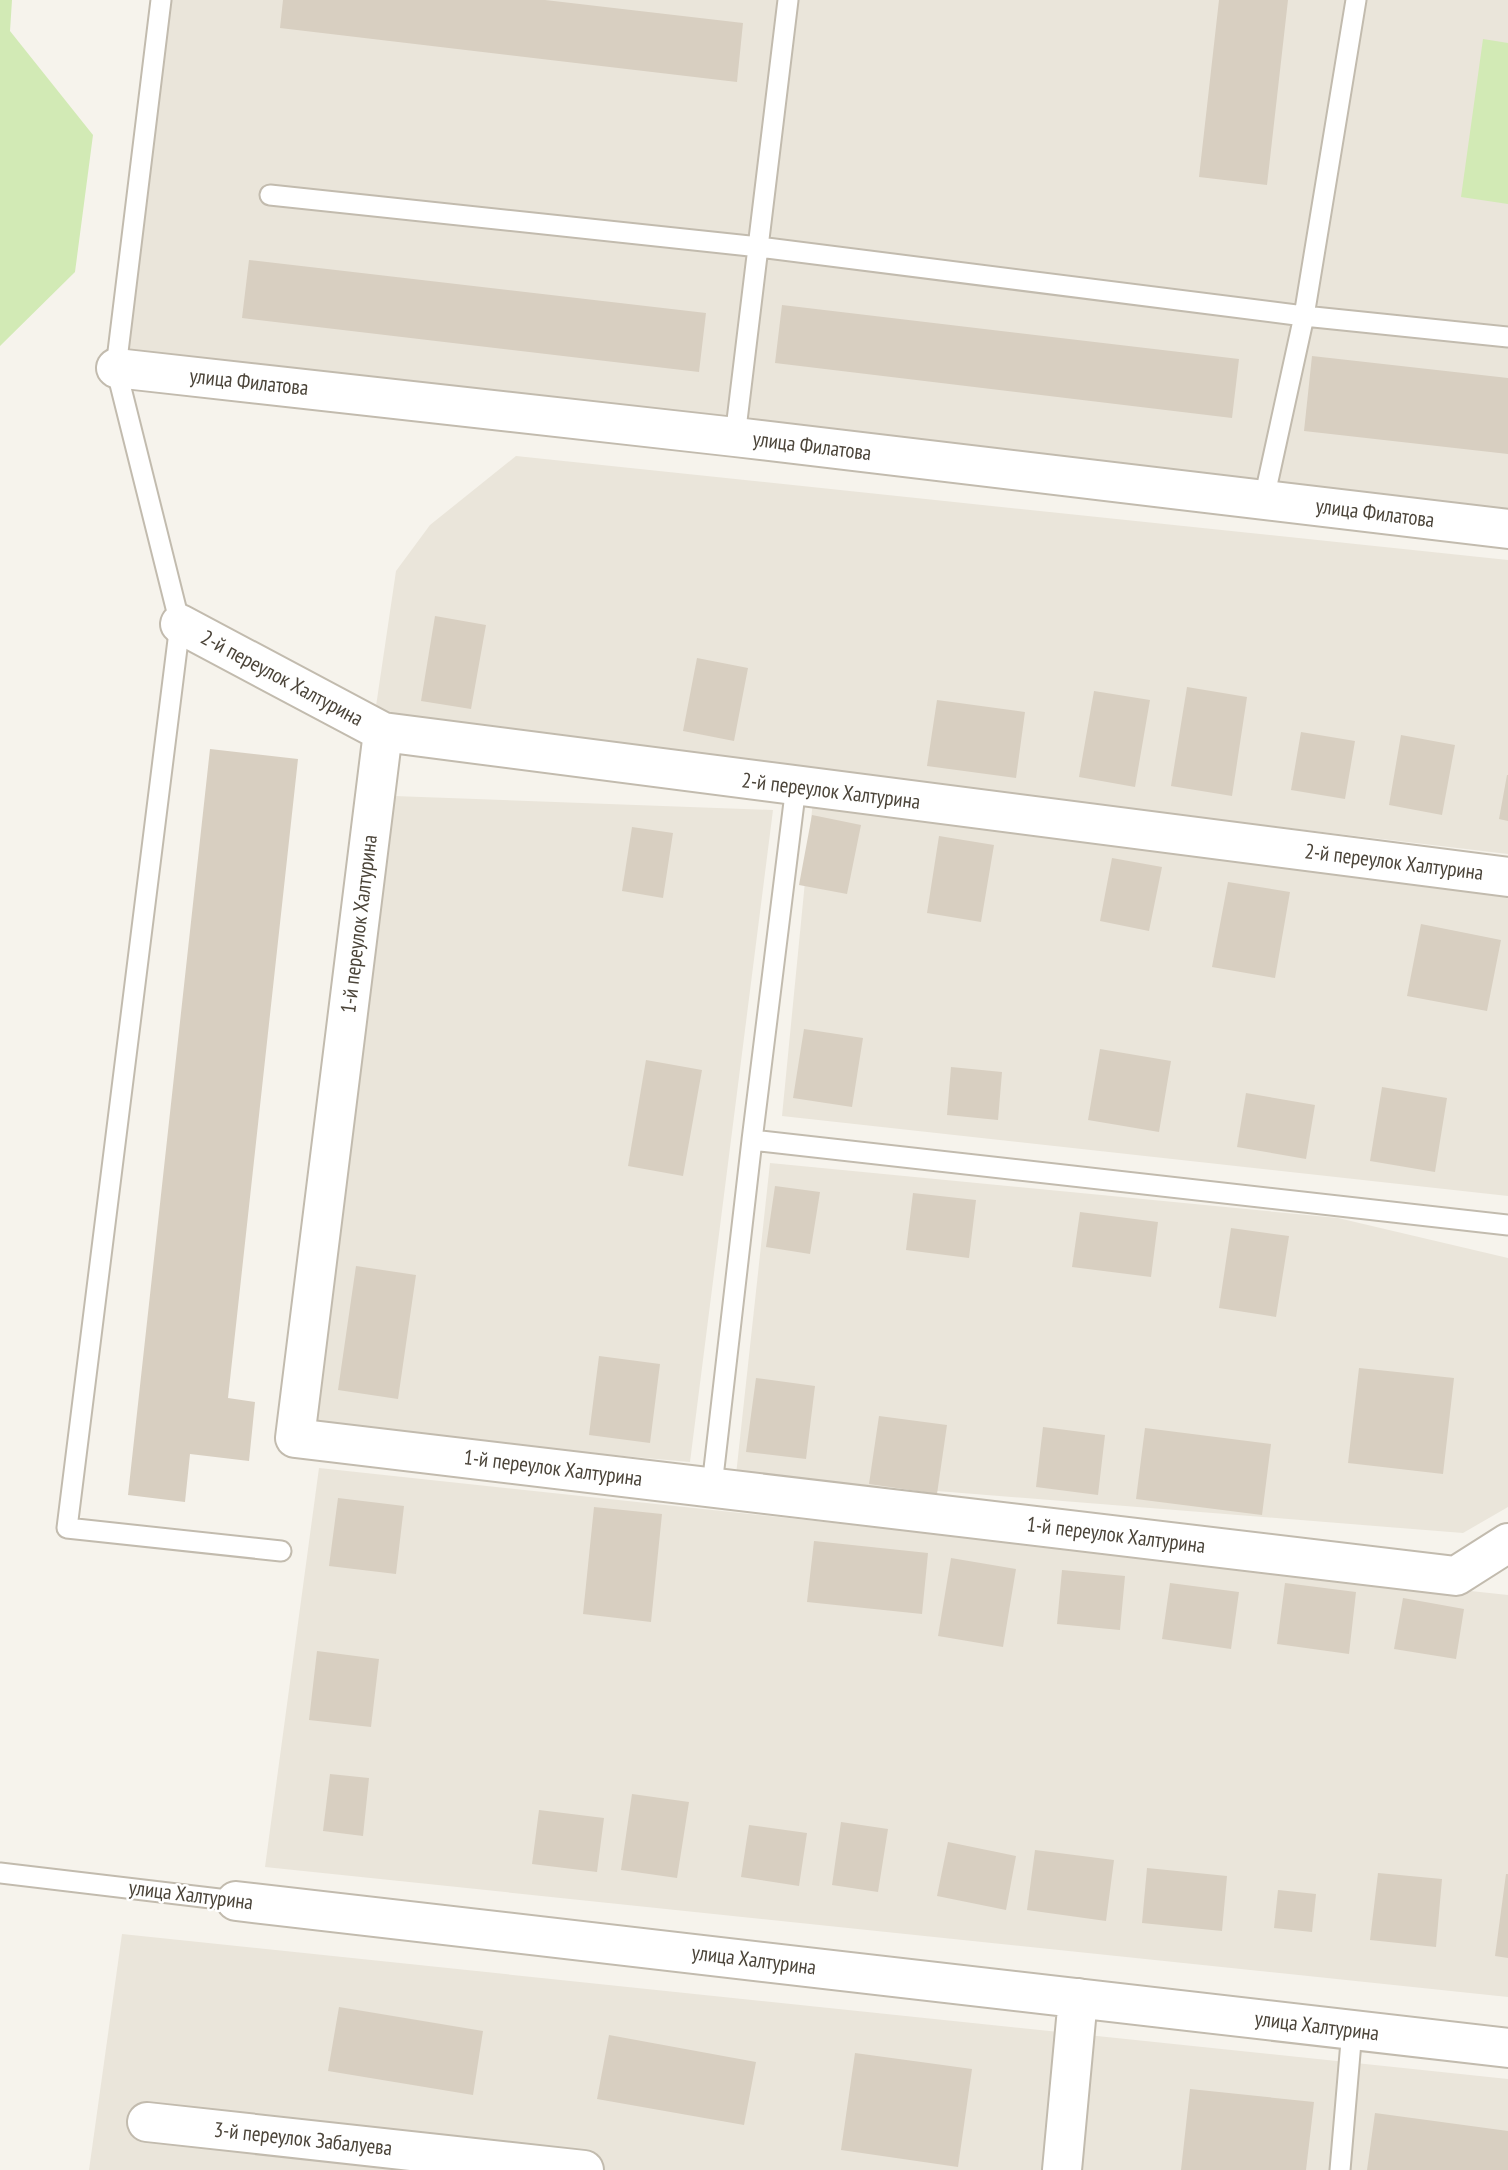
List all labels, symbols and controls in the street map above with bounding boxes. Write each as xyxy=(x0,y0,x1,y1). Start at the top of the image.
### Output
street label: улица Филатова xyxy=(188,362,310,401)
street label: улица Филатова xyxy=(751,425,873,466)
street label: улица Филатова xyxy=(1314,492,1436,533)
street label: 2-й переулок Халтурина xyxy=(197,623,368,732)
street label: 2-й переулок Халтурина xyxy=(740,766,922,815)
street label: 1-й переулок Халтурина xyxy=(334,833,383,1015)
street label: 2-й переулок Халтурина xyxy=(1303,837,1485,886)
street label: 1-й переулок Халтурина xyxy=(462,1443,644,1492)
street label: 1-й переулок Халтурина xyxy=(1025,1510,1207,1559)
street label: улица Халтурина xyxy=(127,1873,255,1916)
street label: улица Халтурина xyxy=(690,1938,818,1981)
street label: улица Халтурина xyxy=(1253,2004,1381,2047)
street label: 3-й переулок Забалуева xyxy=(213,2116,394,2161)

